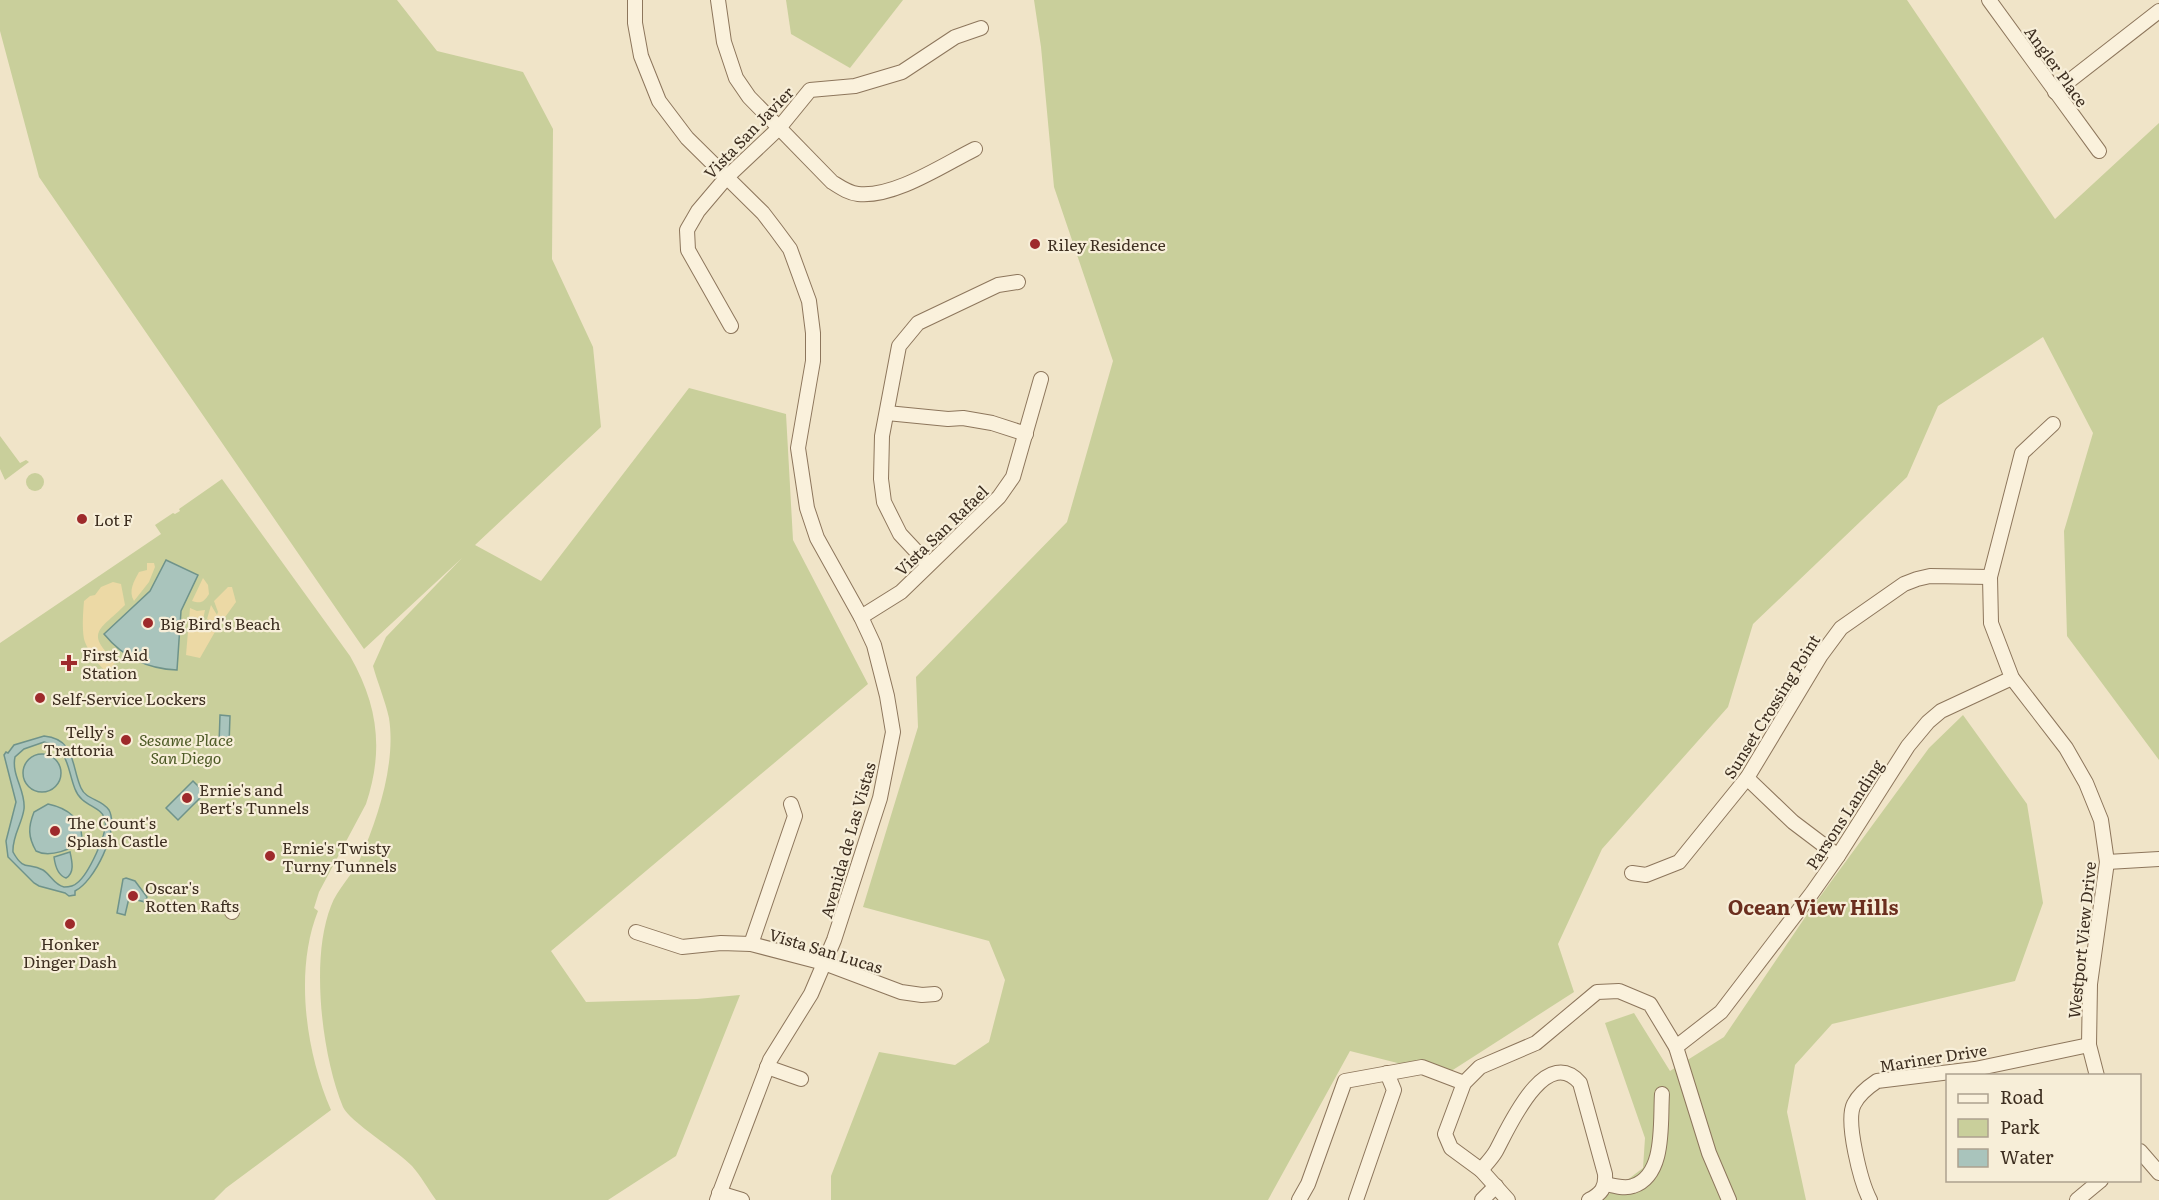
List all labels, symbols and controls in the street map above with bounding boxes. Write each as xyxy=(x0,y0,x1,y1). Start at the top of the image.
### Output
street label: Angler Place xyxy=(2019,21,2095,111)
street label: Vista San Javier xyxy=(697,80,799,184)
place label: Riley Residence xyxy=(1047,232,1166,256)
marker: Riley Residence xyxy=(1028,237,1042,251)
street label: Vista San Rafael xyxy=(889,479,993,581)
place label: Lot F xyxy=(94,507,133,531)
marker: Lot F xyxy=(75,512,89,526)
place label: Big Bird's Beach xyxy=(160,611,281,635)
marker: Big Bird's Beach xyxy=(141,616,155,630)
street label: Sunset Crossing Point xyxy=(1717,629,1825,783)
place label: First Aid Station xyxy=(82,642,148,684)
marker: First Aid Station xyxy=(60,654,78,672)
place label: Self-Service Lockers xyxy=(52,686,206,710)
marker: Self-Service Lockers xyxy=(33,691,47,705)
place label: Telly's Trattoria xyxy=(43,719,114,761)
park label: Sesame Place San Diego xyxy=(139,727,233,769)
marker: Telly's Trattoria xyxy=(119,733,133,747)
street label: Parsons Landing xyxy=(1799,754,1889,874)
street label: Avenida de Las Vistas xyxy=(813,759,881,921)
place label: Ernie's and Bert's Tunnels xyxy=(199,777,309,819)
marker: Ernie's and Bert's Tunnels xyxy=(180,791,194,805)
place label: The Count's Splash Castle xyxy=(67,810,168,852)
marker: The Count's Splash Castle xyxy=(48,824,62,838)
place label: Ernie's Twisty Turny Tunnels xyxy=(282,835,397,877)
marker: Ernie's Twisty Turny Tunnels xyxy=(263,849,277,863)
street label: Westport View Drive xyxy=(2061,860,2101,1020)
place label: Oscar's Rotten Rafts xyxy=(145,875,239,917)
marker: Oscar's Rotten Rafts xyxy=(126,889,140,903)
district label: Ocean View Hills xyxy=(1728,891,1898,921)
marker: Honker Dinger Dash xyxy=(63,917,77,931)
street label: Vista San Lucas xyxy=(766,921,886,979)
place label: Honker Dinger Dash xyxy=(23,931,118,973)
street label: Mariner Drive xyxy=(1878,1037,1988,1077)
legend xyxy=(1946,1074,2141,1182)
text: Road xyxy=(2000,1083,2044,1110)
text: Park xyxy=(2000,1113,2041,1140)
text: Water xyxy=(2000,1143,2054,1170)

